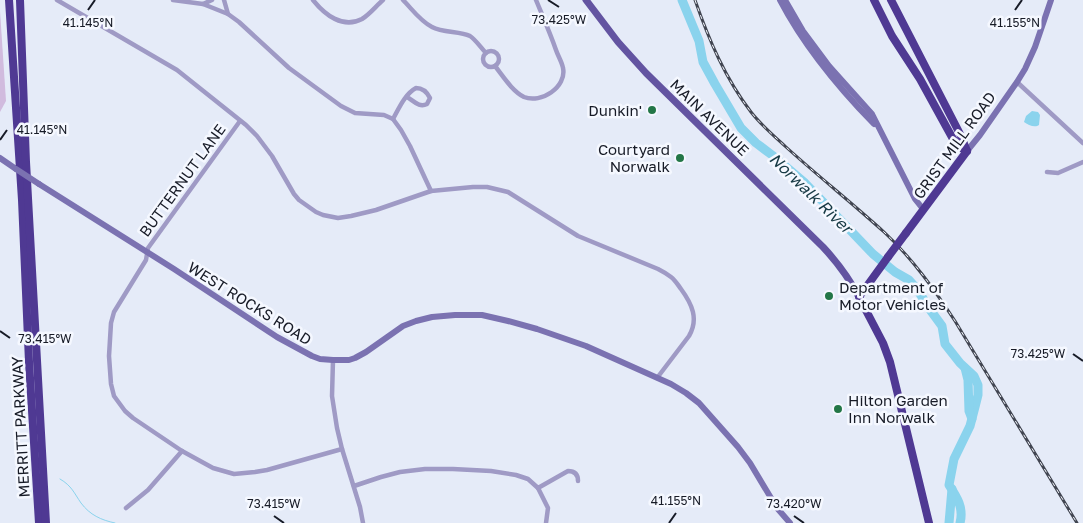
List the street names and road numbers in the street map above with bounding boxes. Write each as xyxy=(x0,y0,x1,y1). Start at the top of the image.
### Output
street label: MAIN AVENUE xyxy=(667,75,753,159)
street label: GRIST MILL ROAD xyxy=(909,88,999,202)
street label: BUTTERNUT LANE xyxy=(135,120,229,240)
street label: WEST ROCKS ROAD xyxy=(185,258,315,348)
street label: MERRITT PARKWAY xyxy=(7,356,33,498)

